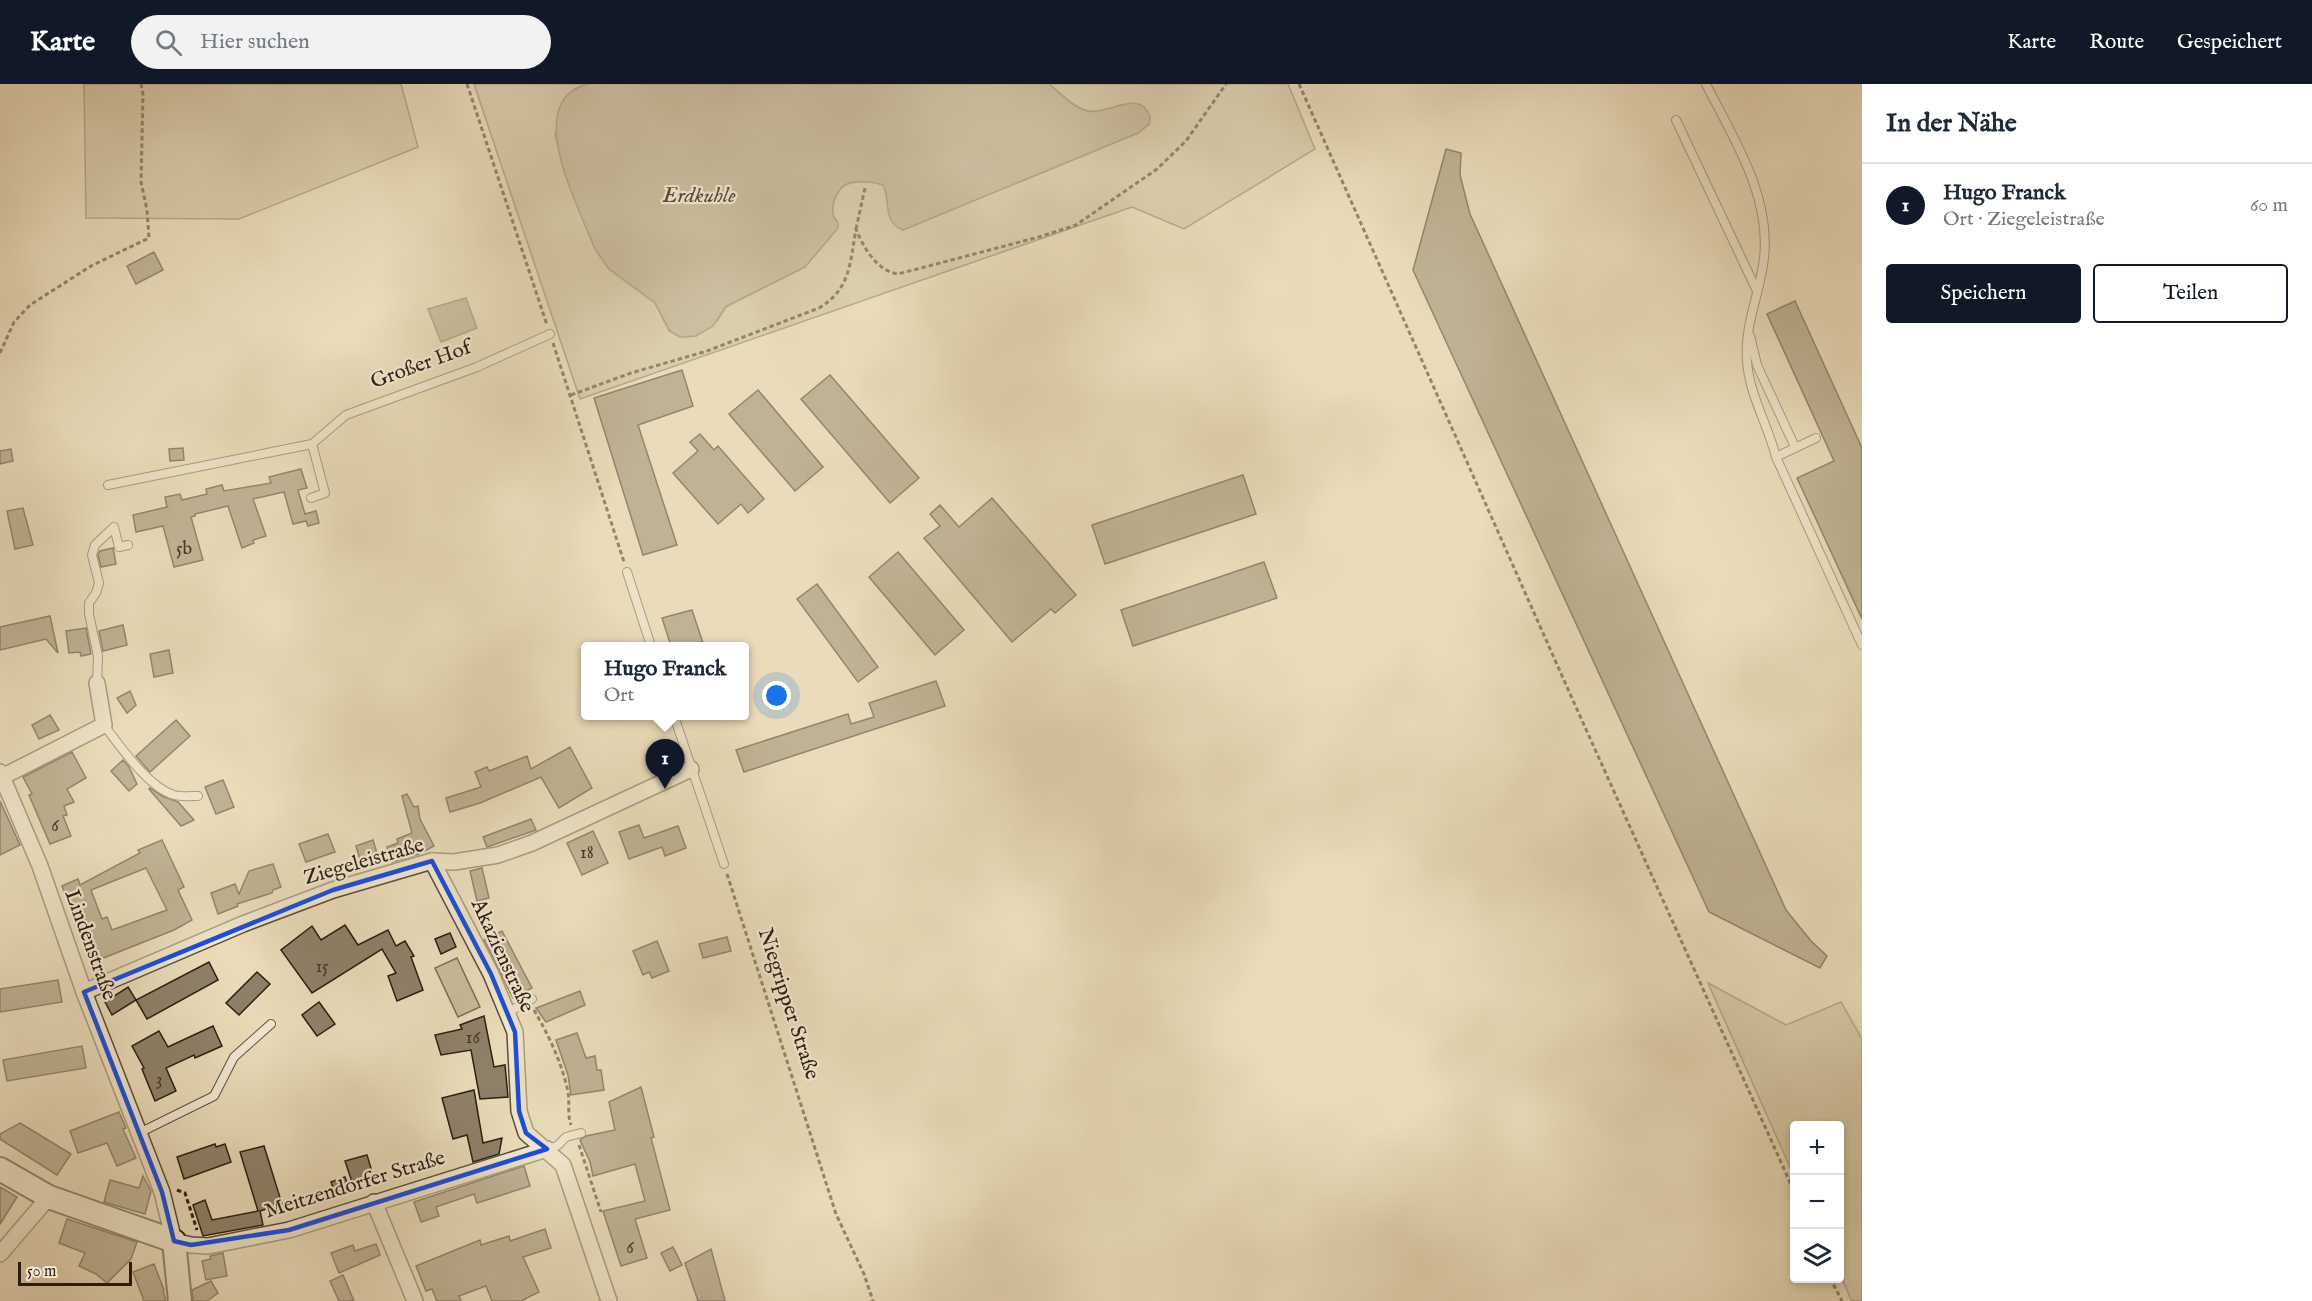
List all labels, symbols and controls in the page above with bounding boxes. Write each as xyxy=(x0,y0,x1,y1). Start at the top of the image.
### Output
search box xyxy=(131,15,551,69)
text: Karte xyxy=(30,25,95,60)
icon: search xyxy=(152,26,185,59)
text: Hier suchen xyxy=(200,28,310,56)
text: Karte xyxy=(2007,29,2056,56)
text: Route xyxy=(2089,29,2144,56)
text: Gespeichert xyxy=(2177,29,2282,56)
text: In der Nähe xyxy=(1886,107,2017,140)
text: Hugo Franck xyxy=(1943,179,2066,207)
water label: Erdkuhle xyxy=(662,182,736,210)
text: 1 xyxy=(1902,193,1909,218)
text: 60 m xyxy=(2250,193,2288,218)
text: Ort · Ziegeleistraße xyxy=(1943,207,2105,232)
button: Speichern xyxy=(1886,264,2081,323)
button: Teilen xyxy=(2093,264,2288,323)
street label: Großer Hof xyxy=(367,333,478,396)
house number: 5b xyxy=(176,538,192,561)
popup xyxy=(581,642,749,720)
text: Hugo Franck xyxy=(604,655,726,683)
your location xyxy=(762,681,791,710)
text: Ort xyxy=(604,683,634,708)
pin: 1 xyxy=(646,740,684,789)
house number: 6 xyxy=(51,815,59,838)
street label: Ziegeleistraße xyxy=(301,832,428,892)
house number: 18 xyxy=(580,842,594,865)
street label: Lindenstraße xyxy=(58,886,123,1004)
street label: Akazienstraße xyxy=(463,894,540,1018)
street label: Niegripper Straße xyxy=(751,925,825,1084)
house number: 15 xyxy=(315,956,329,979)
house number: 16 xyxy=(466,1027,481,1050)
house number: 3 xyxy=(156,1069,162,1092)
map controls xyxy=(1790,1121,1844,1283)
button: + xyxy=(1790,1121,1844,1175)
street label: Meitzendorfer Straße xyxy=(261,1145,449,1225)
button: − xyxy=(1790,1175,1844,1229)
button: layers xyxy=(1790,1229,1844,1283)
house number: 6 xyxy=(626,1237,634,1260)
scale bar xyxy=(18,1259,132,1286)
text: 50 m xyxy=(27,1262,56,1282)

